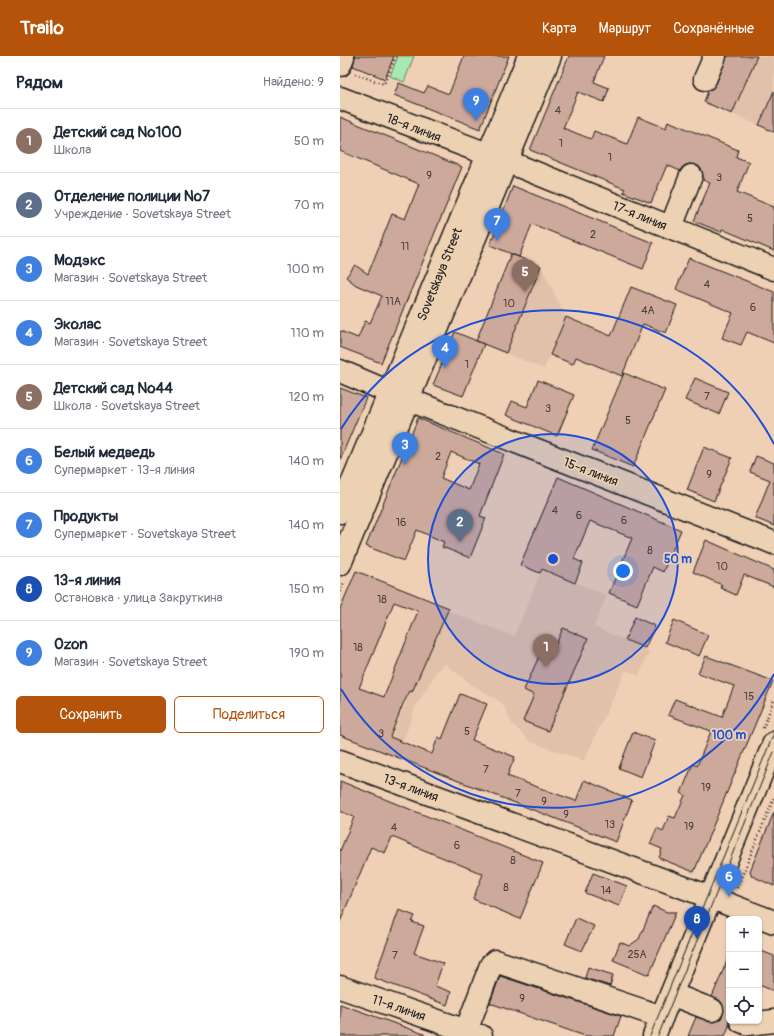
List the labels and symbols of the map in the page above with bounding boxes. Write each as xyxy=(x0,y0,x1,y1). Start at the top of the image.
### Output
pin: 9 xyxy=(463,88,489,121)
house number: 4 xyxy=(555,104,562,117)
street label: 18-я линия xyxy=(384,110,443,146)
house number: 1 xyxy=(559,137,563,150)
house number: 1 xyxy=(608,151,612,164)
house number: 9 xyxy=(426,169,432,182)
house number: 3 xyxy=(716,171,722,184)
street label: 17-я линия xyxy=(610,198,669,234)
pin: 7 xyxy=(484,208,510,241)
house number: 5 xyxy=(747,212,753,225)
street label: Sovetskaya Street xyxy=(414,225,466,323)
house number: 2 xyxy=(590,228,596,241)
house number: 11 xyxy=(401,240,409,253)
pin: 5 xyxy=(512,259,538,292)
house number: 4 xyxy=(704,278,711,291)
house number: 11А xyxy=(385,295,401,308)
house number: 10 xyxy=(503,297,515,310)
house number: 6 xyxy=(750,301,756,314)
house number: 4А xyxy=(641,304,655,317)
pin: 4 xyxy=(432,335,458,368)
house number: 1 xyxy=(465,358,469,371)
house number: 7 xyxy=(704,390,710,403)
house number: 3 xyxy=(545,402,551,415)
house number: 5 xyxy=(625,414,631,427)
pin: 3 xyxy=(392,432,418,465)
house number: 2 xyxy=(435,450,441,463)
street label: 15-я линия xyxy=(561,454,620,490)
house number: 9 xyxy=(706,468,712,481)
house number: 4 xyxy=(552,504,559,517)
pin: 2 xyxy=(447,509,473,542)
house number: 6 xyxy=(576,509,582,522)
house number: 6 xyxy=(621,514,627,527)
house number: 16 xyxy=(396,516,406,529)
house number: 8 xyxy=(647,544,653,557)
centre of rings xyxy=(546,552,560,566)
text: 50 m xyxy=(664,552,692,567)
house number: 10 xyxy=(716,560,728,573)
your location xyxy=(613,561,633,581)
house number: 18 xyxy=(377,593,387,606)
pin: 1 xyxy=(533,634,559,667)
house number: 18 xyxy=(353,641,363,654)
house number: 15 xyxy=(744,690,754,703)
house number: 5 xyxy=(464,725,470,738)
house number: 3 xyxy=(378,727,384,740)
text: 100 m xyxy=(712,728,747,743)
house number: 7 xyxy=(483,763,489,776)
street label: 13-я линия xyxy=(381,771,441,805)
house number: 19 xyxy=(701,781,711,794)
house number: 7 xyxy=(515,787,521,800)
house number: 9 xyxy=(541,795,547,808)
house number: 9 xyxy=(563,808,569,821)
house number: 13 xyxy=(605,818,615,831)
house number: 19 xyxy=(684,820,694,833)
house number: 4 xyxy=(391,821,398,834)
house number: 6 xyxy=(454,839,460,852)
house number: 8 xyxy=(510,854,516,867)
pin: 6 xyxy=(716,864,742,897)
house number: 8 xyxy=(503,881,509,894)
house number: 14 xyxy=(601,884,612,897)
pin: 8 xyxy=(684,906,710,939)
house number: 25А xyxy=(627,948,647,961)
house number: 7 xyxy=(392,949,398,962)
street label: 11-я линия xyxy=(370,991,428,1025)
house number: 9 xyxy=(519,992,525,1005)

